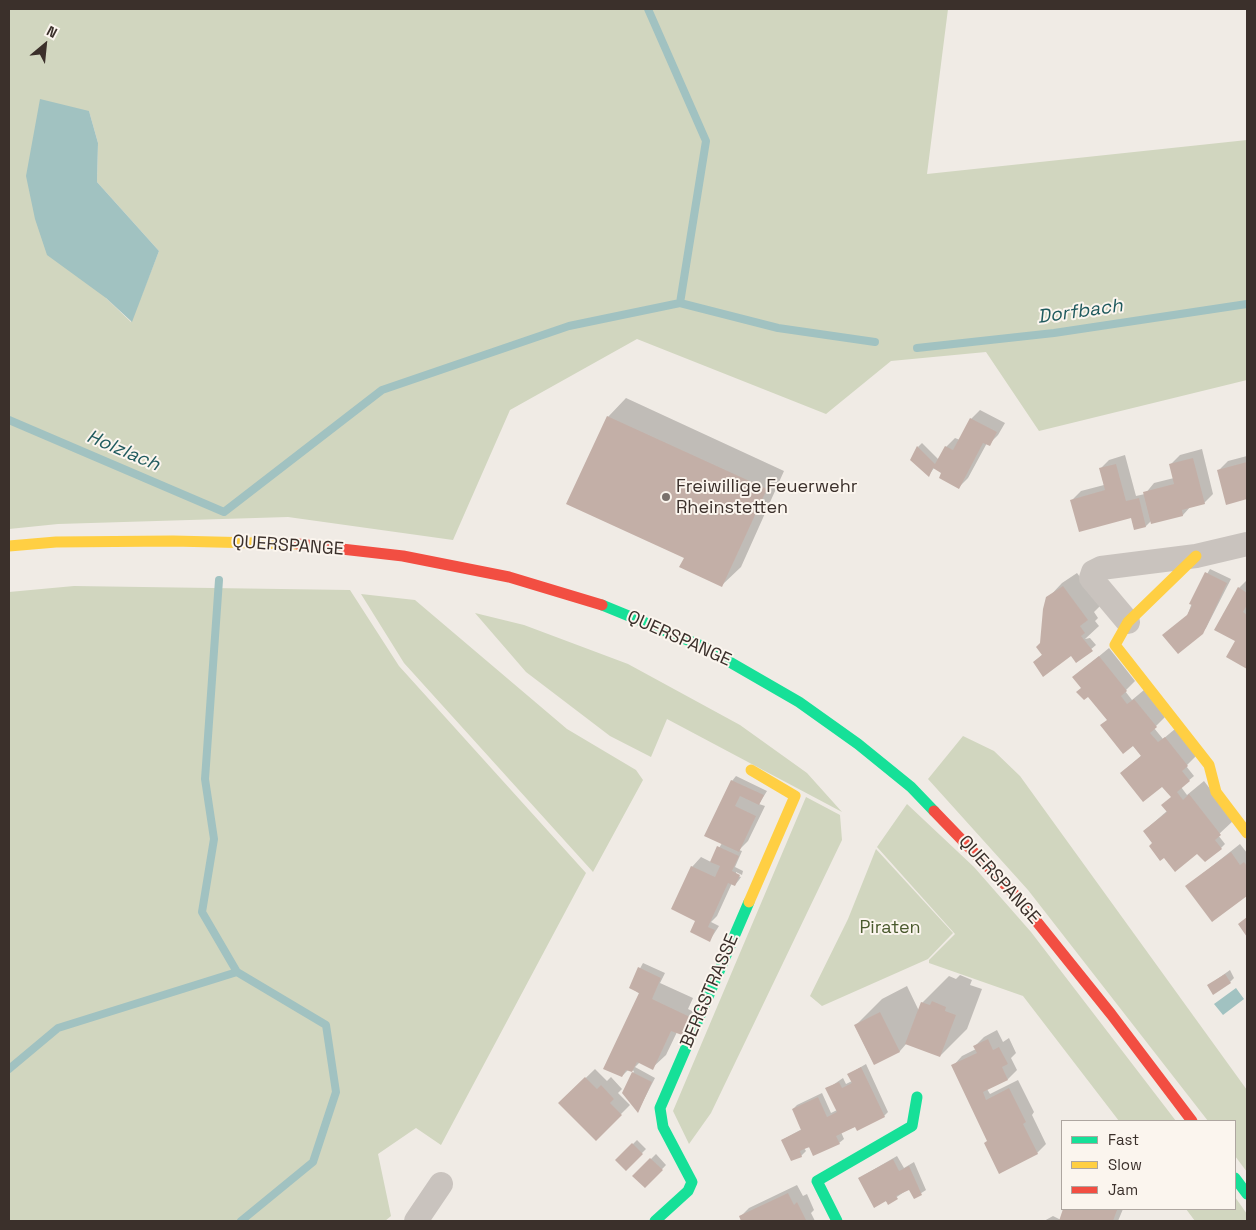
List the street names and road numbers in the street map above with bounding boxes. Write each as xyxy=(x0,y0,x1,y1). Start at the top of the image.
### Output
street label: QUERSPANGE xyxy=(232,531,344,561)
street label: QUERSPANGE xyxy=(624,606,734,672)
street label: QUERSPANGE xyxy=(954,831,1044,929)
street label: BERGSTRASSE xyxy=(676,931,744,1051)

